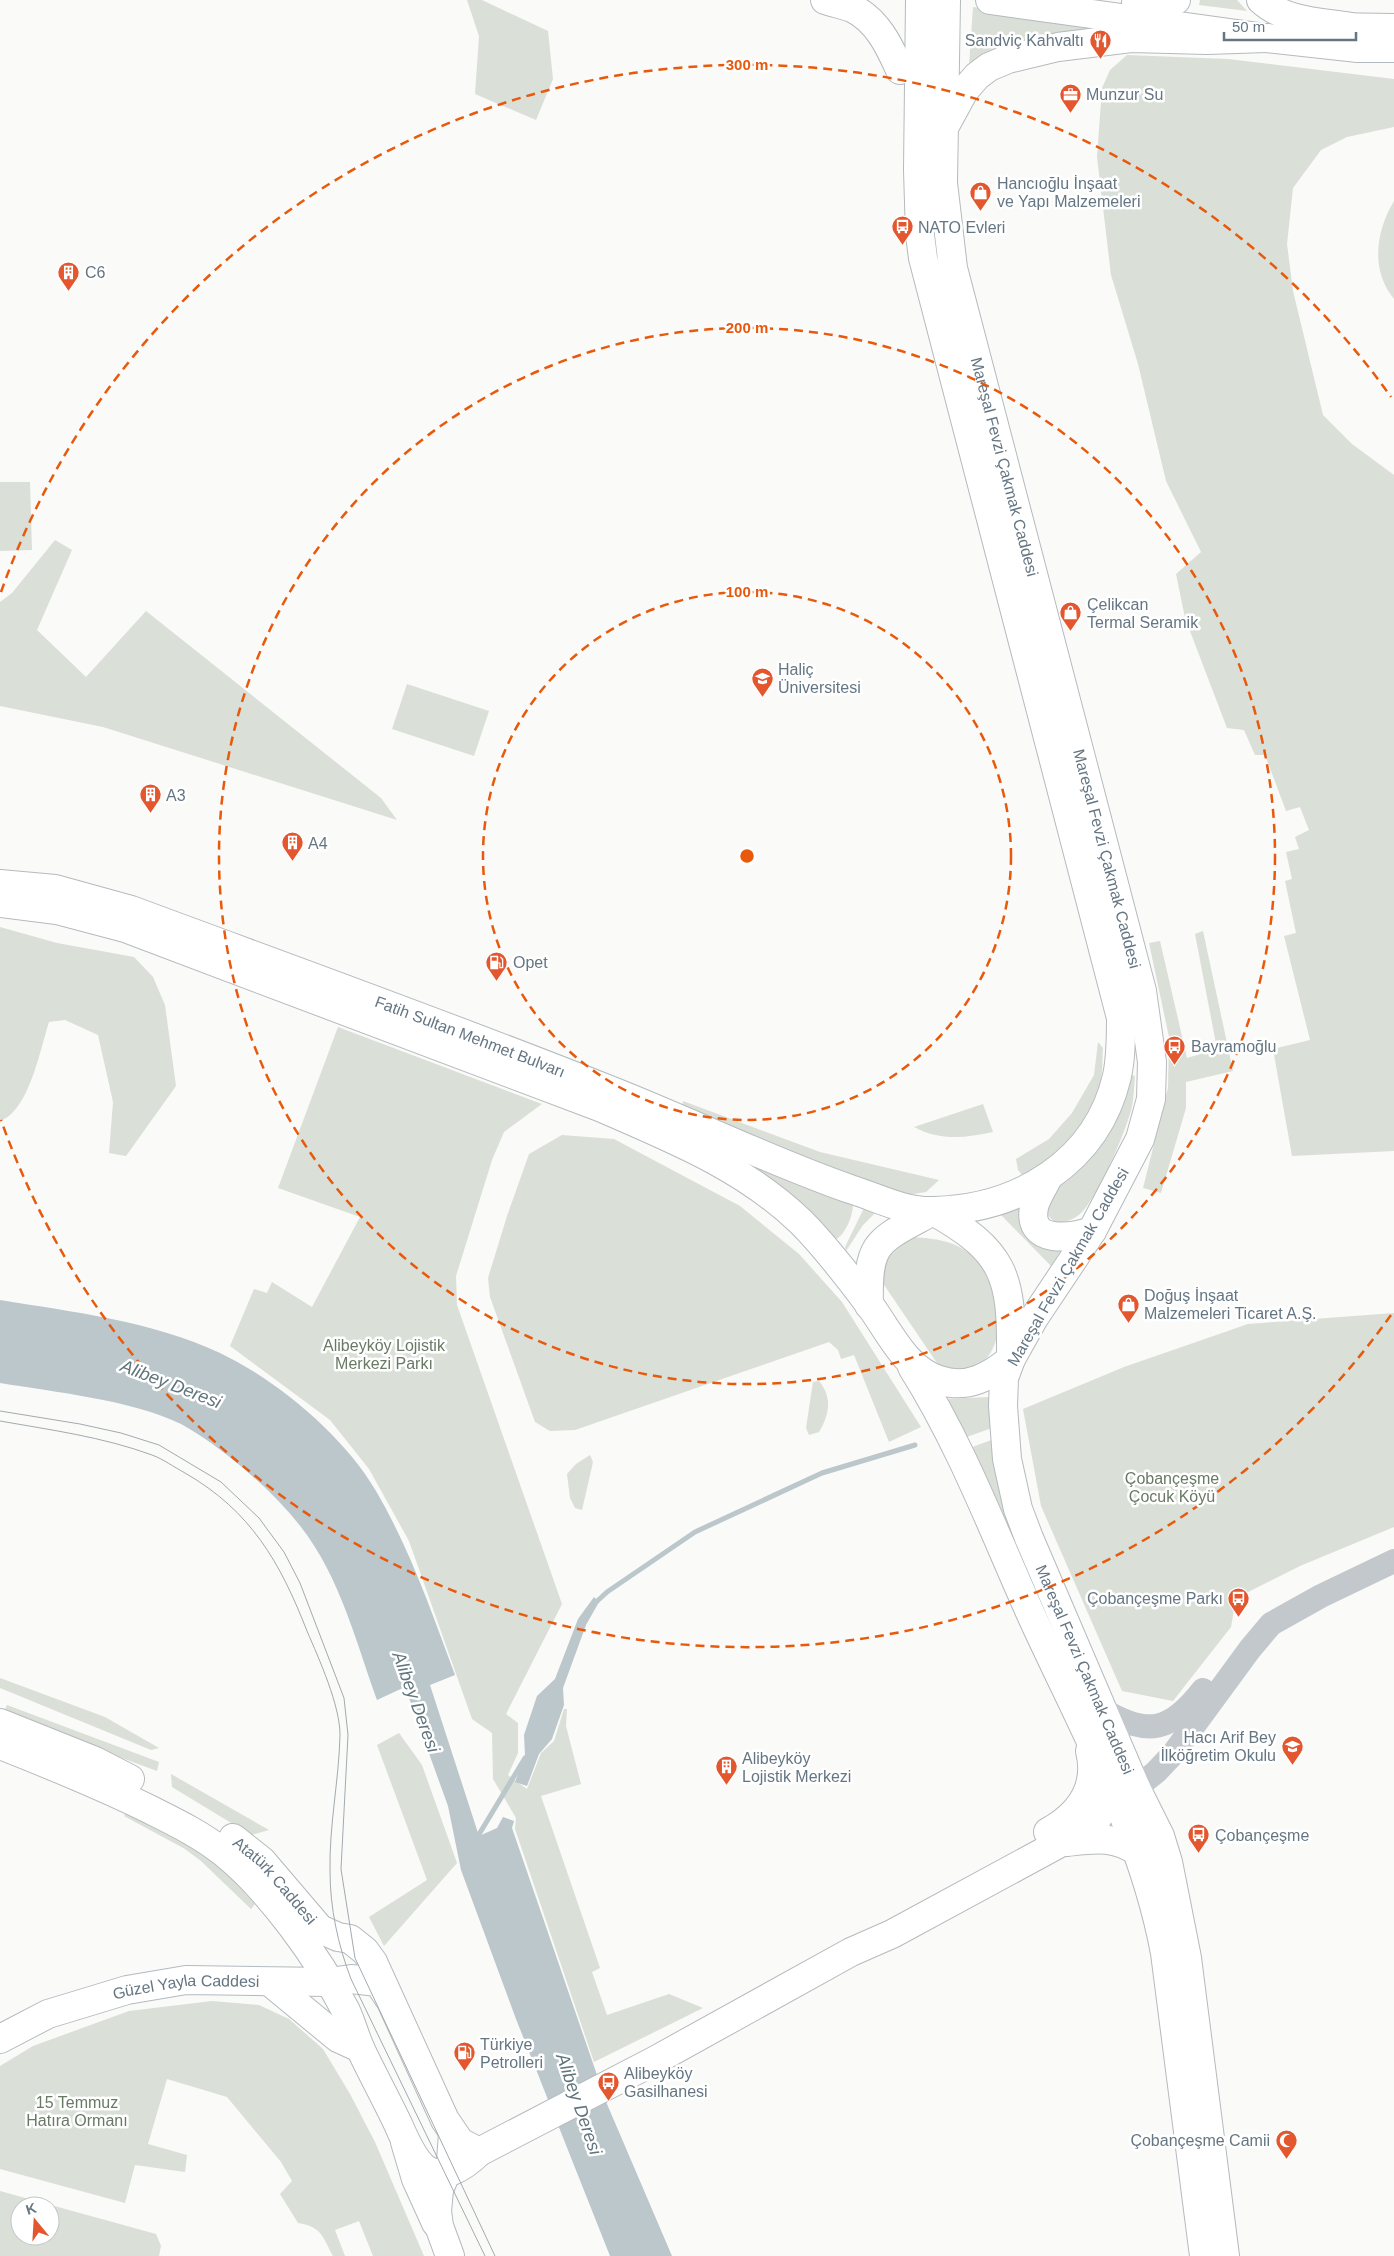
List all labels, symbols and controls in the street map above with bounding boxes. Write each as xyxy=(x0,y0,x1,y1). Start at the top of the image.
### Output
scale bar xyxy=(1224,10,1356,42)
text: 50 m xyxy=(1232,18,1265,35)
restaurant icon: Sandviç Kahvaltı xyxy=(1088,28,1112,59)
place label: Sandviç Kahvaltı xyxy=(965,32,1084,49)
text: 300 m xyxy=(726,56,768,73)
office icon: Munzur Su xyxy=(1058,82,1082,113)
place label: Munzur Su xyxy=(1086,86,1163,103)
place label: Hancıoğlu İnşaat ve Yapı Malzemeleri xyxy=(997,174,1140,210)
shop icon: Hancıoğlu İnşaat ve Yapı Malzemeleri xyxy=(969,180,993,211)
bus stop icon: NATO Evleri xyxy=(890,215,914,246)
place label: NATO Evleri xyxy=(918,219,1005,236)
building icon: C6 xyxy=(57,260,81,291)
place label: C6 xyxy=(85,264,106,281)
text: 200 m xyxy=(726,319,768,336)
street label: Mareşal Fevzi Çakmak Caddesi xyxy=(968,355,1042,578)
text: 100 m xyxy=(726,583,768,600)
place label: Çelikcan Termal Seramik xyxy=(1087,596,1199,631)
shop icon: Çelikcan Termal Seramik xyxy=(1059,601,1083,632)
place label: Haliç Üniversitesi xyxy=(778,661,861,696)
school or university icon: Haliç Üniversitesi xyxy=(750,666,774,697)
street label: Mareşal Fevzi Çakmak Caddesi xyxy=(1071,747,1144,970)
building icon: A3 xyxy=(138,783,162,814)
place label: A3 xyxy=(166,787,186,804)
building icon: A4 xyxy=(280,831,304,862)
place label: A4 xyxy=(308,835,328,852)
centre of rings xyxy=(738,847,756,865)
fuel station icon: Opet xyxy=(485,950,509,981)
place label: Opet xyxy=(513,954,548,971)
street label: Fatih Sultan Mehmet Bulvarı xyxy=(373,992,568,1080)
bus stop icon: Bayramoğlu xyxy=(1163,1034,1187,1065)
place label: Bayramoğlu xyxy=(1191,1038,1276,1055)
street label: Mareşal Fevzi Çakmak Caddesi xyxy=(1004,1165,1132,1369)
place label: Doğuş İnşaat Malzemeleri Ticaret A.Ş. xyxy=(1144,1286,1317,1322)
shop icon: Doğuş İnşaat Malzemeleri Ticaret A.Ş. xyxy=(1116,1292,1140,1323)
park label: Alibeyköy Lojistik Merkezi Parkı xyxy=(323,1337,446,1372)
water label: Alibey Deresi xyxy=(117,1355,225,1413)
park label: Çobançeşme Çocuk Köyü xyxy=(1125,1470,1219,1505)
street label: Mareşal Fevzi Çakmak Caddesi xyxy=(1033,1562,1138,1777)
bus stop icon: Çobançeşme Parkı xyxy=(1227,1586,1251,1617)
place label: Çobançeşme Parkı xyxy=(1087,1590,1223,1607)
water label: Alibey Deresi xyxy=(388,1648,444,1756)
place label: Hacı Arif Bey İlköğretim Okulu xyxy=(1160,1729,1276,1764)
school or university icon: Hacı Arif Bey İlköğretim Okulu xyxy=(1280,1734,1304,1765)
place label: Alibeyköy Lojistik Merkezi xyxy=(742,1750,851,1785)
building icon: Alibeyköy Lojistik Merkezi xyxy=(714,1755,738,1786)
bus stop icon: Çobançeşme xyxy=(1187,1823,1211,1854)
place label: Çobançeşme xyxy=(1215,1827,1309,1844)
street label: Atatürk Caddesi xyxy=(230,1833,320,1927)
street label: Güzel Yayla Caddesi xyxy=(110,1971,260,2002)
place label: Türkiye Petrolleri xyxy=(480,2036,543,2071)
fuel station icon: Türkiye Petrolleri xyxy=(452,2041,476,2072)
water label: Alibey Deresi xyxy=(552,2050,606,2158)
place label: Alibeyköy Gasilhanesi xyxy=(624,2065,708,2100)
bus stop icon: Alibeyköy Gasilhanesi xyxy=(596,2070,620,2101)
park label: 15 Temmuz Hatıra Ormanı xyxy=(26,2094,128,2129)
mosque icon: Çobançeşme Camii xyxy=(1274,2128,1298,2159)
place label: Çobançeşme Camii xyxy=(1130,2132,1270,2149)
north arrow xyxy=(10,2196,60,2246)
text: K xyxy=(24,2199,38,2218)

